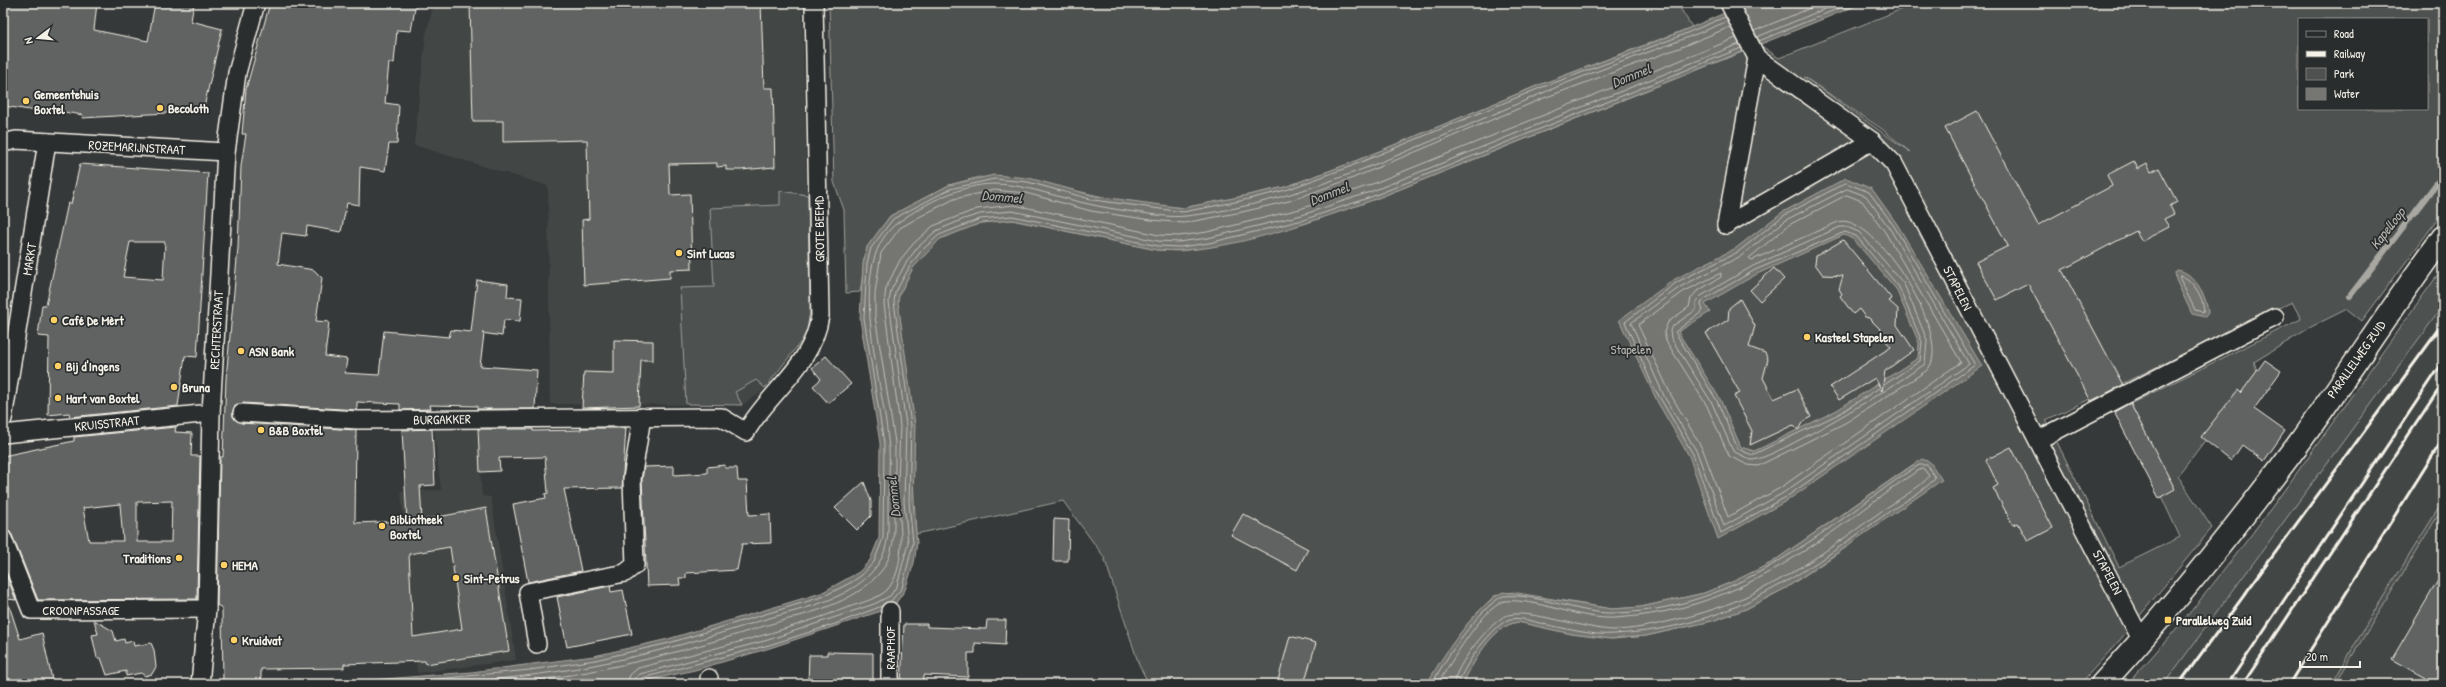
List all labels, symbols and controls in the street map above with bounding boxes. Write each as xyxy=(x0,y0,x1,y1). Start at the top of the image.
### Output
north arrow xyxy=(18,18,58,58)
legend xyxy=(2298,18,2428,110)
text: Road xyxy=(2334,25,2354,42)
text: N xyxy=(21,36,36,46)
text: Railway xyxy=(2334,45,2365,62)
water label: Dommel xyxy=(1609,58,1655,91)
text: Park xyxy=(2334,65,2354,82)
place label: Gemeentehuis Boxtel xyxy=(34,85,99,118)
text: Water xyxy=(2334,85,2360,102)
marker: Gemeentehuis Boxtel xyxy=(21,96,31,106)
place label: Becoloth xyxy=(168,99,209,117)
marker: Becoloth xyxy=(155,103,165,113)
street label: ROZEMARIJNSTRAAT xyxy=(88,135,187,159)
water label: Dommel xyxy=(1307,176,1353,209)
water label: Dommel xyxy=(981,185,1024,207)
street label: GROTE BEEMD xyxy=(809,195,829,262)
water label: Kapelloop xyxy=(2365,203,2411,253)
street label: MARKT xyxy=(18,240,41,277)
place label: Sint Lucas xyxy=(687,244,734,262)
marker: Sint Lucas xyxy=(674,248,684,258)
street label: STAPELEN xyxy=(1939,263,1977,313)
street label: RECHTERSTRAAT xyxy=(205,289,227,370)
place label: Café De Mèrt xyxy=(62,311,124,329)
marker: Café De Mèrt xyxy=(49,315,59,325)
street label: PARALLELWEG ZUID xyxy=(2323,316,2390,401)
place label: Kasteel Stapelen xyxy=(1815,328,1894,347)
marker: Kasteel Stapelen xyxy=(1802,332,1812,342)
park label: Stapelen xyxy=(1611,340,1652,358)
place label: ASN Bank xyxy=(249,342,295,360)
marker: ASN Bank xyxy=(236,346,246,356)
place label: Bij d'Ingens xyxy=(66,357,120,376)
marker: Bij d'Ingens xyxy=(53,361,63,371)
place label: Bruna xyxy=(182,378,211,396)
marker: Bruna xyxy=(169,382,179,392)
place label: Hart van Boxtel xyxy=(66,389,140,407)
marker: Hart van Boxtel xyxy=(53,393,63,403)
street label: BURGAKKER xyxy=(413,409,471,429)
street label: KRUISSTRAAT xyxy=(73,411,141,435)
place label: B&B Boxtel xyxy=(269,421,323,439)
marker: B&B Boxtel xyxy=(256,425,266,435)
water label: Dommel xyxy=(881,475,905,518)
place label: Bibliotheek Boxtel xyxy=(390,510,443,543)
marker: Bibliotheek Boxtel xyxy=(377,521,387,531)
street label: STAPELEN xyxy=(2089,547,2127,597)
place label: Traditions xyxy=(122,549,171,567)
marker: Traditions xyxy=(174,553,184,563)
place label: HEMA xyxy=(232,556,259,574)
marker: HEMA xyxy=(219,560,229,570)
place label: Sint-Petrus xyxy=(464,569,520,587)
marker: Sint-Petrus xyxy=(451,573,461,583)
street label: CROONPASSAGE xyxy=(42,601,120,619)
place label: Parallelweg Zuid xyxy=(2176,611,2252,630)
marker: Parallelweg Zuid xyxy=(2163,615,2173,625)
street label: RAAPHOF xyxy=(881,625,899,670)
place label: Kruidvat xyxy=(242,631,282,649)
marker: Kruidvat xyxy=(229,635,239,645)
scale bar xyxy=(2300,643,2360,669)
text: 20 m xyxy=(2306,648,2328,665)

